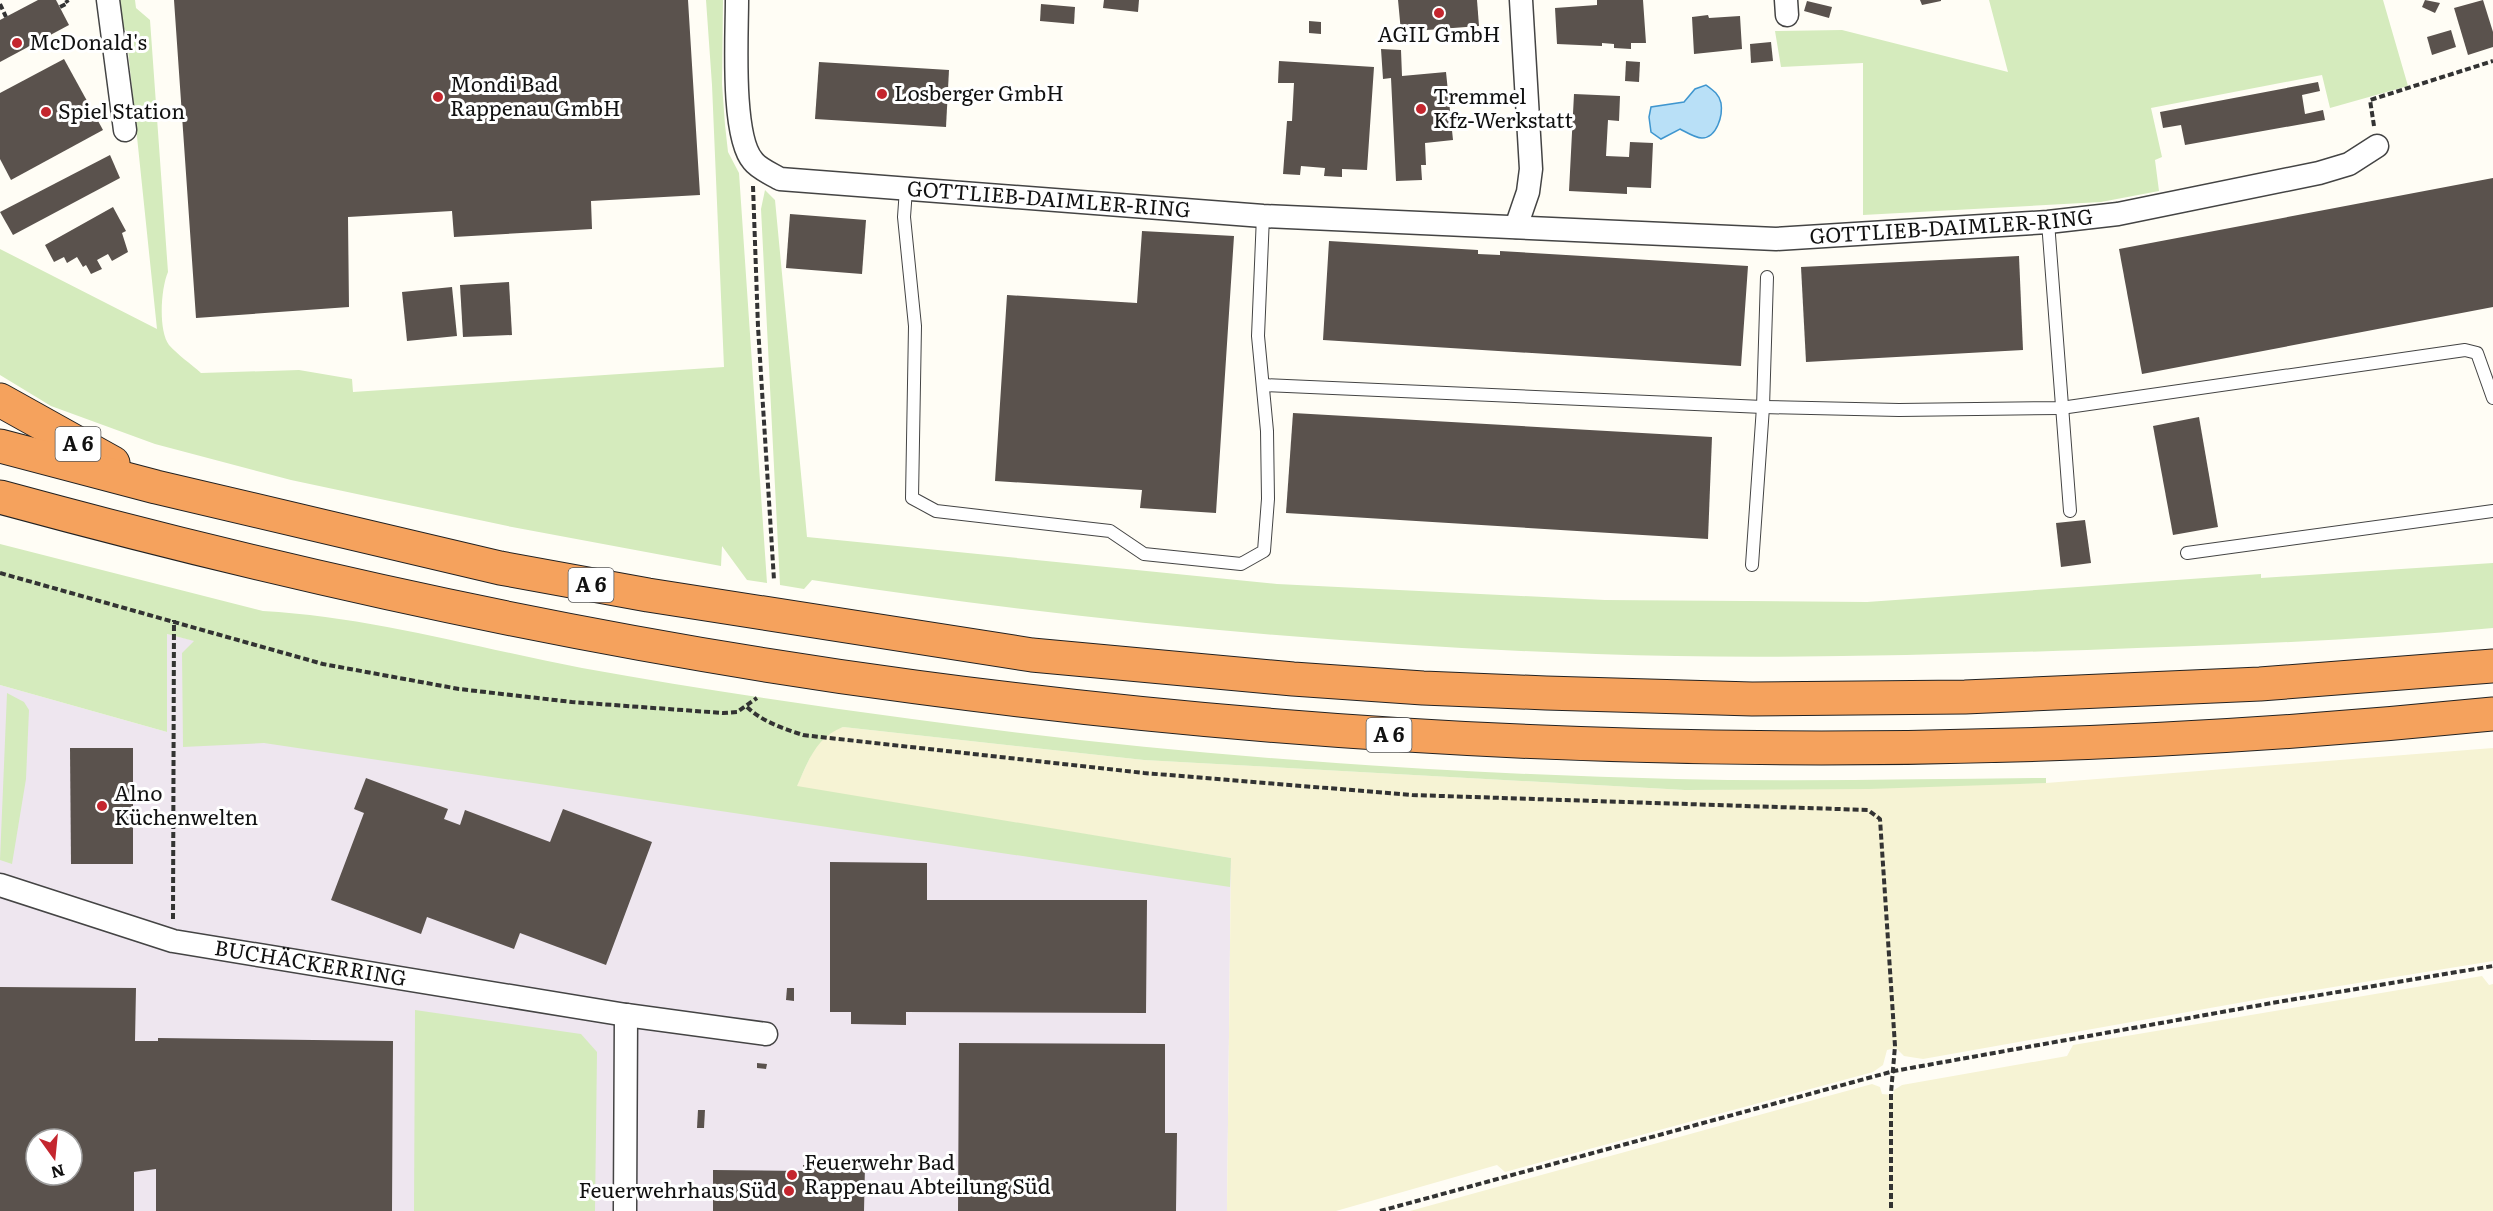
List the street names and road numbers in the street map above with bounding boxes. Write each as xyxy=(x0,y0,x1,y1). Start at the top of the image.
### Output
street label: GOTTLIEB-DAIMLER-RING xyxy=(906,171,1192,223)
street label: GOTTLIEB-DAIMLER-RING xyxy=(1808,199,2095,250)
road number: A 6 xyxy=(56,427,100,461)
road number: A 6 xyxy=(568,568,614,602)
road number: A 6 xyxy=(1366,718,1412,752)
street label: BUCHÄCKERRING xyxy=(212,930,409,992)

